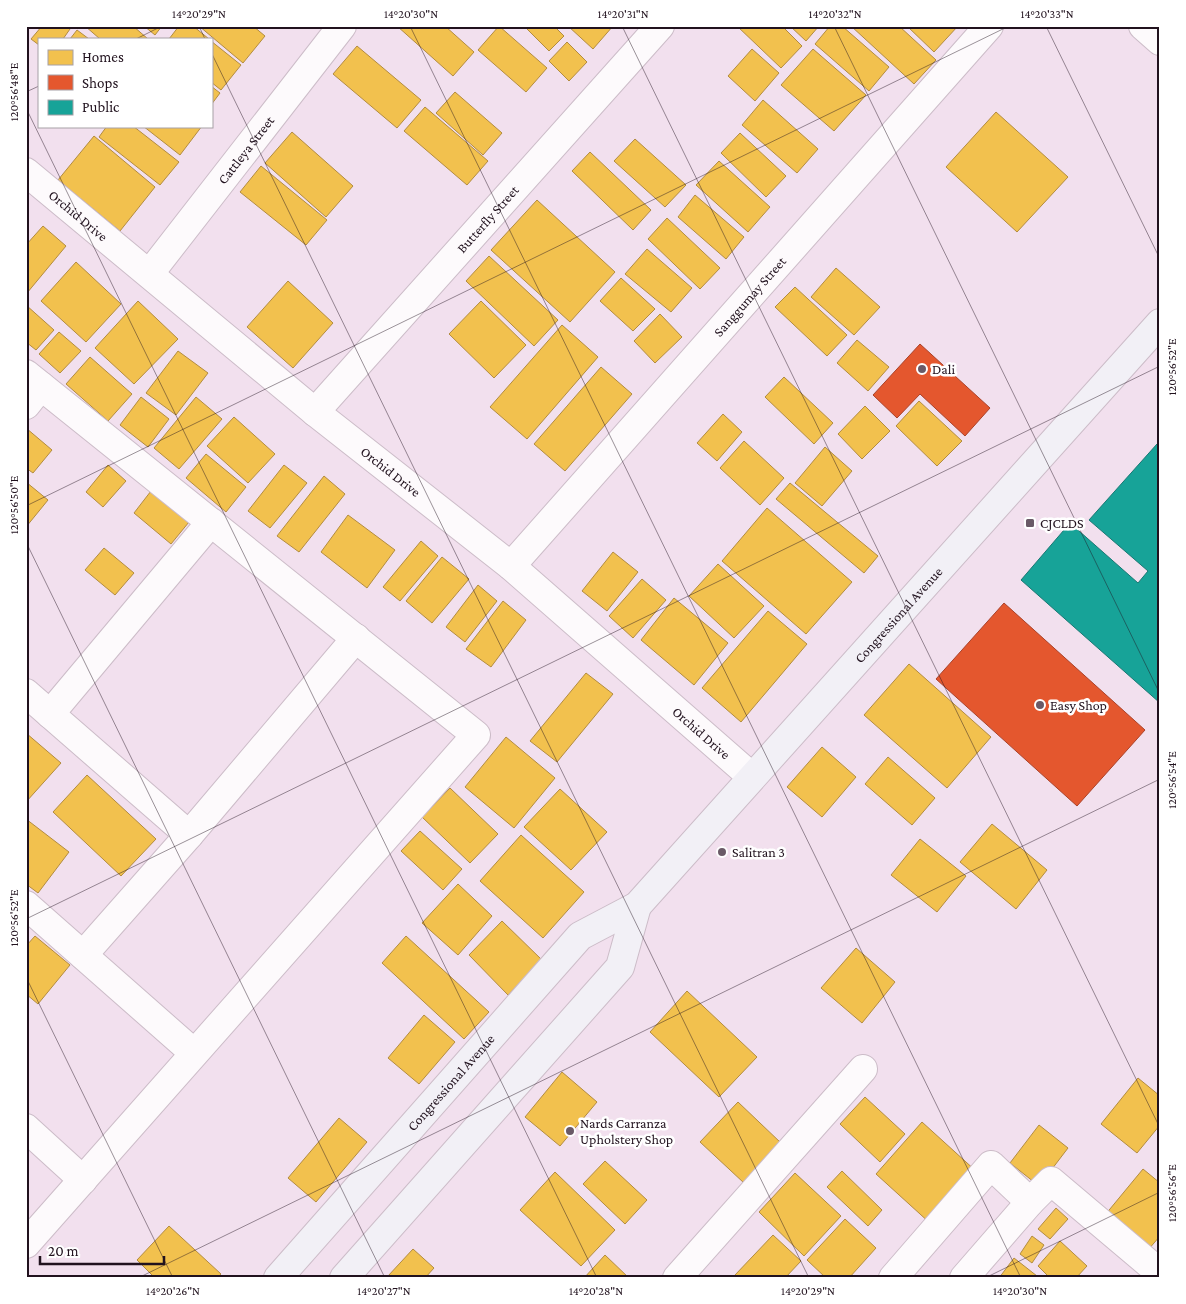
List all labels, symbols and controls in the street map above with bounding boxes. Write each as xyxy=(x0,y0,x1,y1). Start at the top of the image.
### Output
text: 14°20'29"N xyxy=(172,7,226,21)
text: 14°20'30"N xyxy=(384,7,438,21)
text: 14°20'31"N xyxy=(597,7,649,21)
text: 14°20'32"N xyxy=(808,7,862,21)
text: 14°20'33"N xyxy=(1020,7,1074,21)
legend xyxy=(38,38,212,128)
text: Homes xyxy=(82,49,124,65)
text: 120°56'48"E xyxy=(7,62,21,121)
text: Shops xyxy=(82,75,118,92)
text: Public xyxy=(82,99,120,115)
street label: Cattleya Street xyxy=(214,112,277,187)
street label: Butterfly Street xyxy=(453,182,522,256)
street label: Orchid Drive xyxy=(46,186,111,244)
street label: Sanggumay Street xyxy=(710,253,789,340)
text: 120°56'52"E xyxy=(1165,338,1179,396)
place label: Dali xyxy=(932,361,955,377)
marker: Dali xyxy=(916,363,928,375)
street label: Orchid Drive xyxy=(358,443,424,500)
text: 120°56'50"E xyxy=(7,475,21,534)
place label: CJCLDS xyxy=(1040,515,1084,531)
marker: CJCLDS xyxy=(1024,517,1036,529)
street label: Congressional Avenue xyxy=(851,563,946,666)
place label: Easy Shop xyxy=(1050,697,1107,713)
marker: Easy Shop xyxy=(1034,699,1046,711)
street label: Orchid Drive xyxy=(669,703,734,762)
text: 120°56'54"E xyxy=(1165,751,1179,809)
place label: Salitran 3 xyxy=(732,844,785,860)
marker: Salitran 3 xyxy=(716,846,728,858)
text: 120°56'52"E xyxy=(7,889,21,947)
street label: Congressional Avenue xyxy=(404,1031,498,1134)
place label: Nards Carranza Upholstery Shop xyxy=(580,1115,673,1147)
marker: Nards Carranza Upholstery Shop xyxy=(564,1125,576,1137)
text: 120°56'56"E xyxy=(1165,1164,1179,1222)
scale bar xyxy=(40,1234,164,1266)
text: 20 m xyxy=(48,1243,79,1259)
text: 14°20'26"N xyxy=(146,1284,200,1298)
text: 14°20'27"N xyxy=(357,1284,411,1298)
text: 14°20'28"N xyxy=(569,1284,623,1298)
text: 14°20'29"N xyxy=(781,1284,835,1298)
text: 14°20'30"N xyxy=(993,1284,1047,1298)

